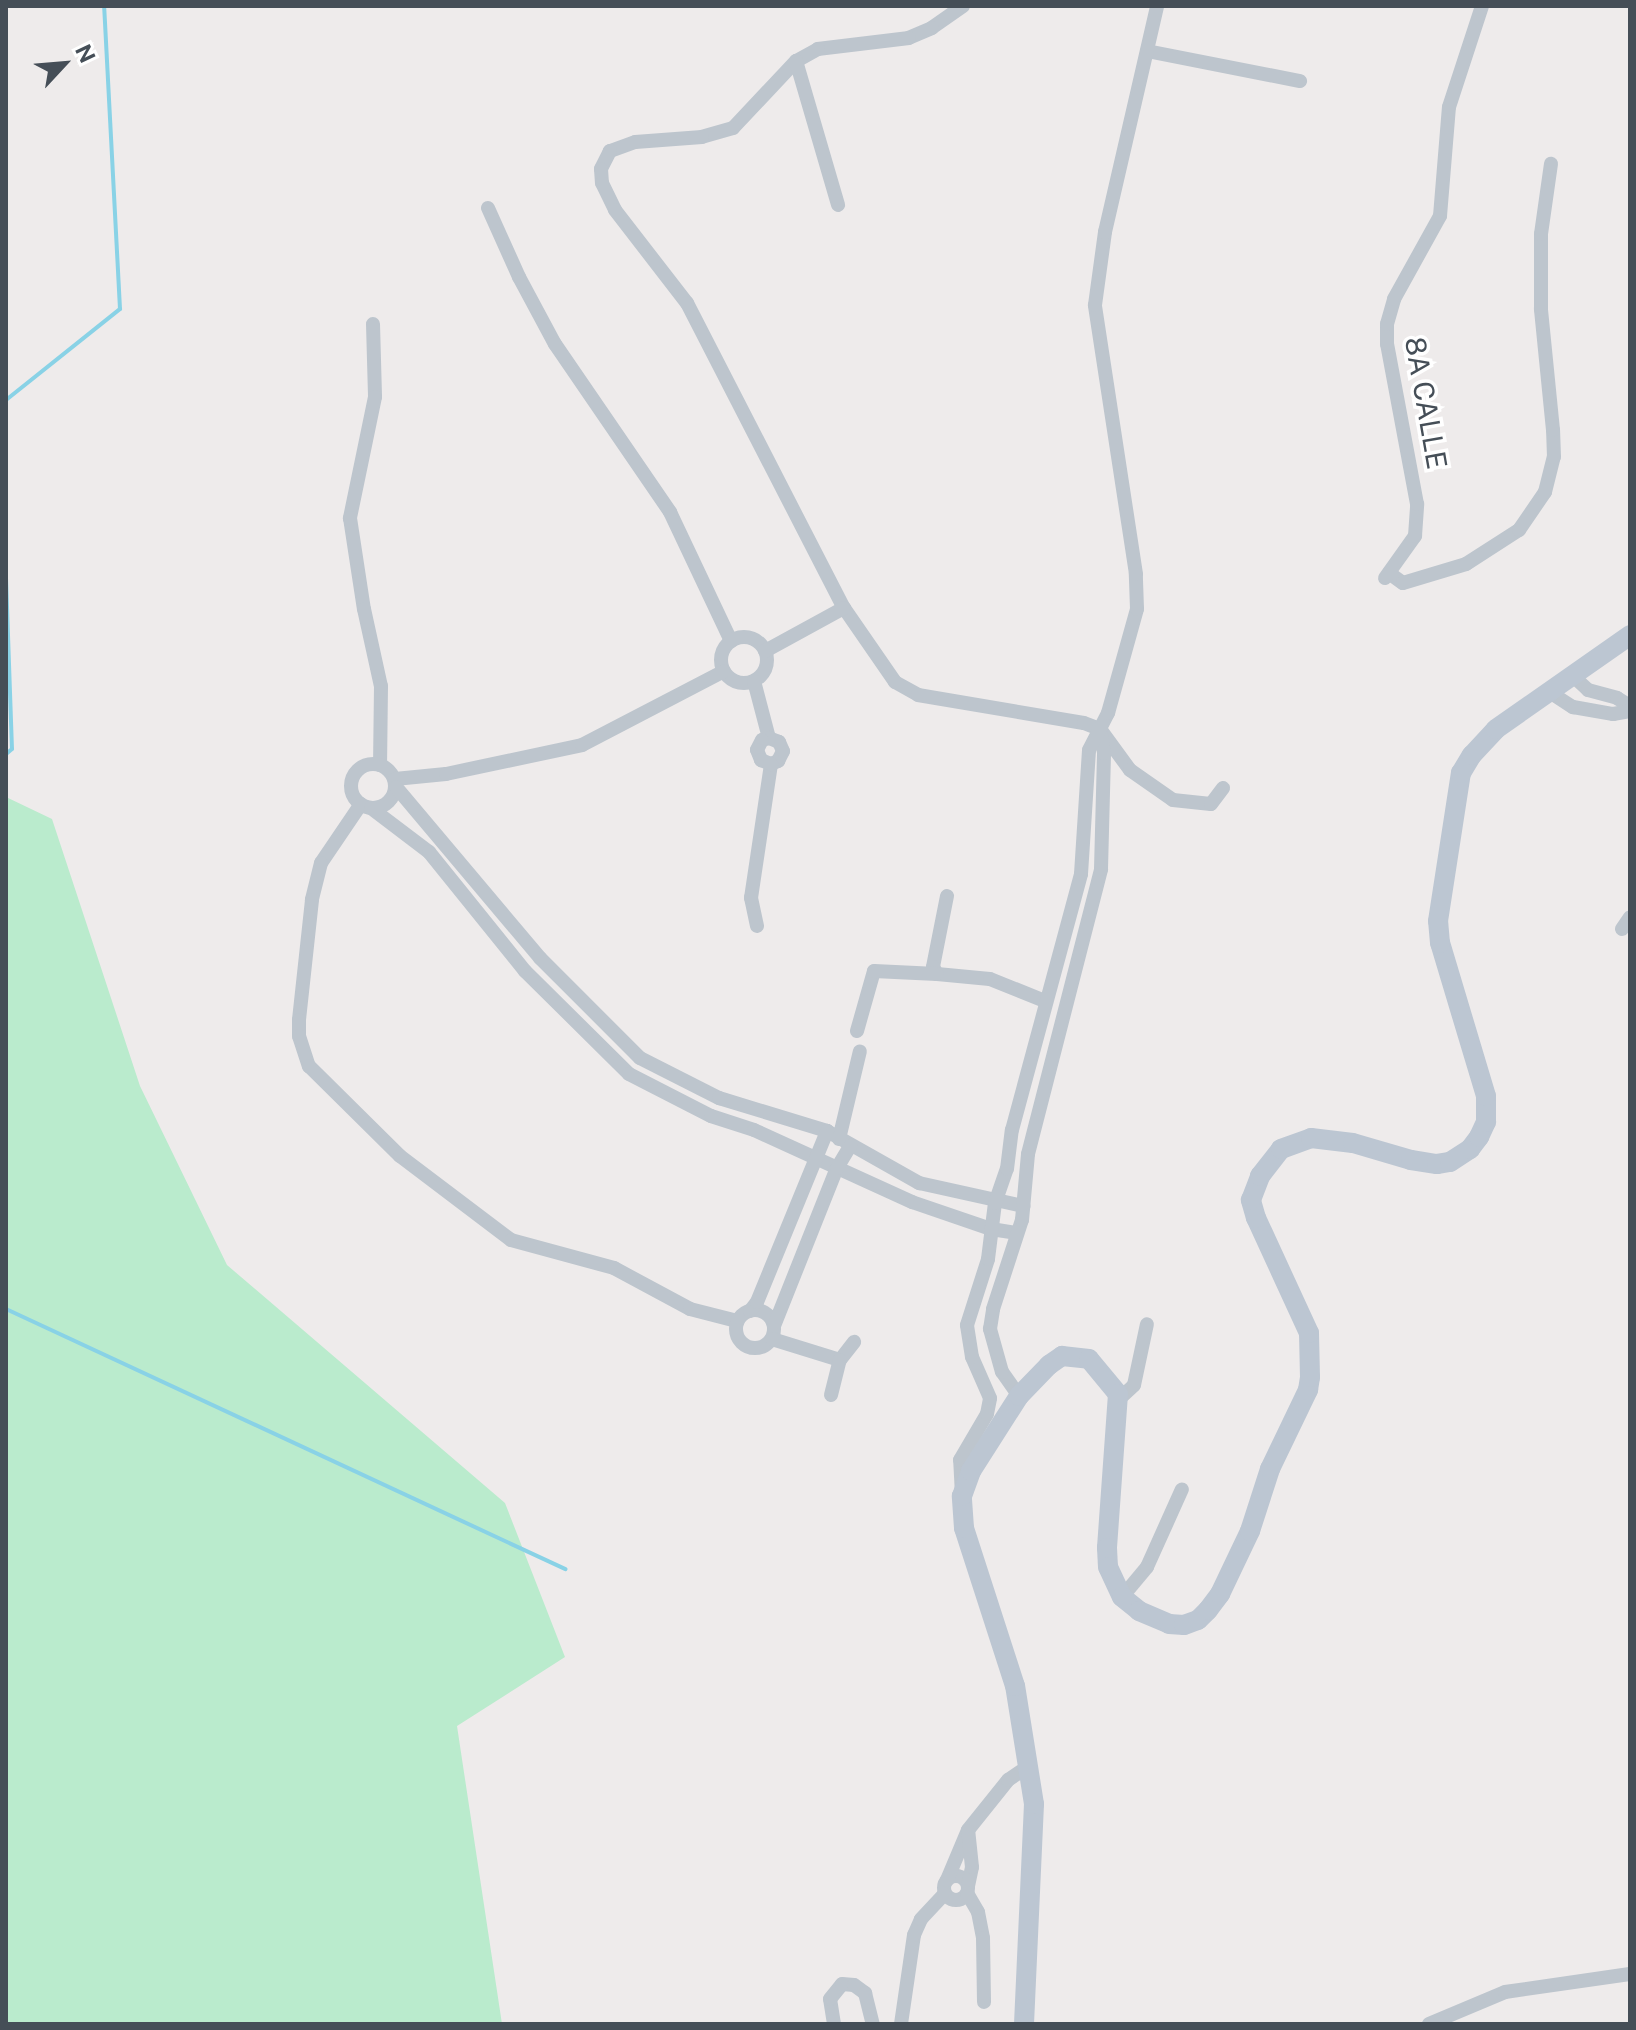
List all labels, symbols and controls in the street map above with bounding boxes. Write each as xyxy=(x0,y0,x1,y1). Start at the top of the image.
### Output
north arrow xyxy=(24,24,104,104)
text: N xyxy=(70,40,101,67)
street label: 8A CALLE xyxy=(1398,334,1454,472)

